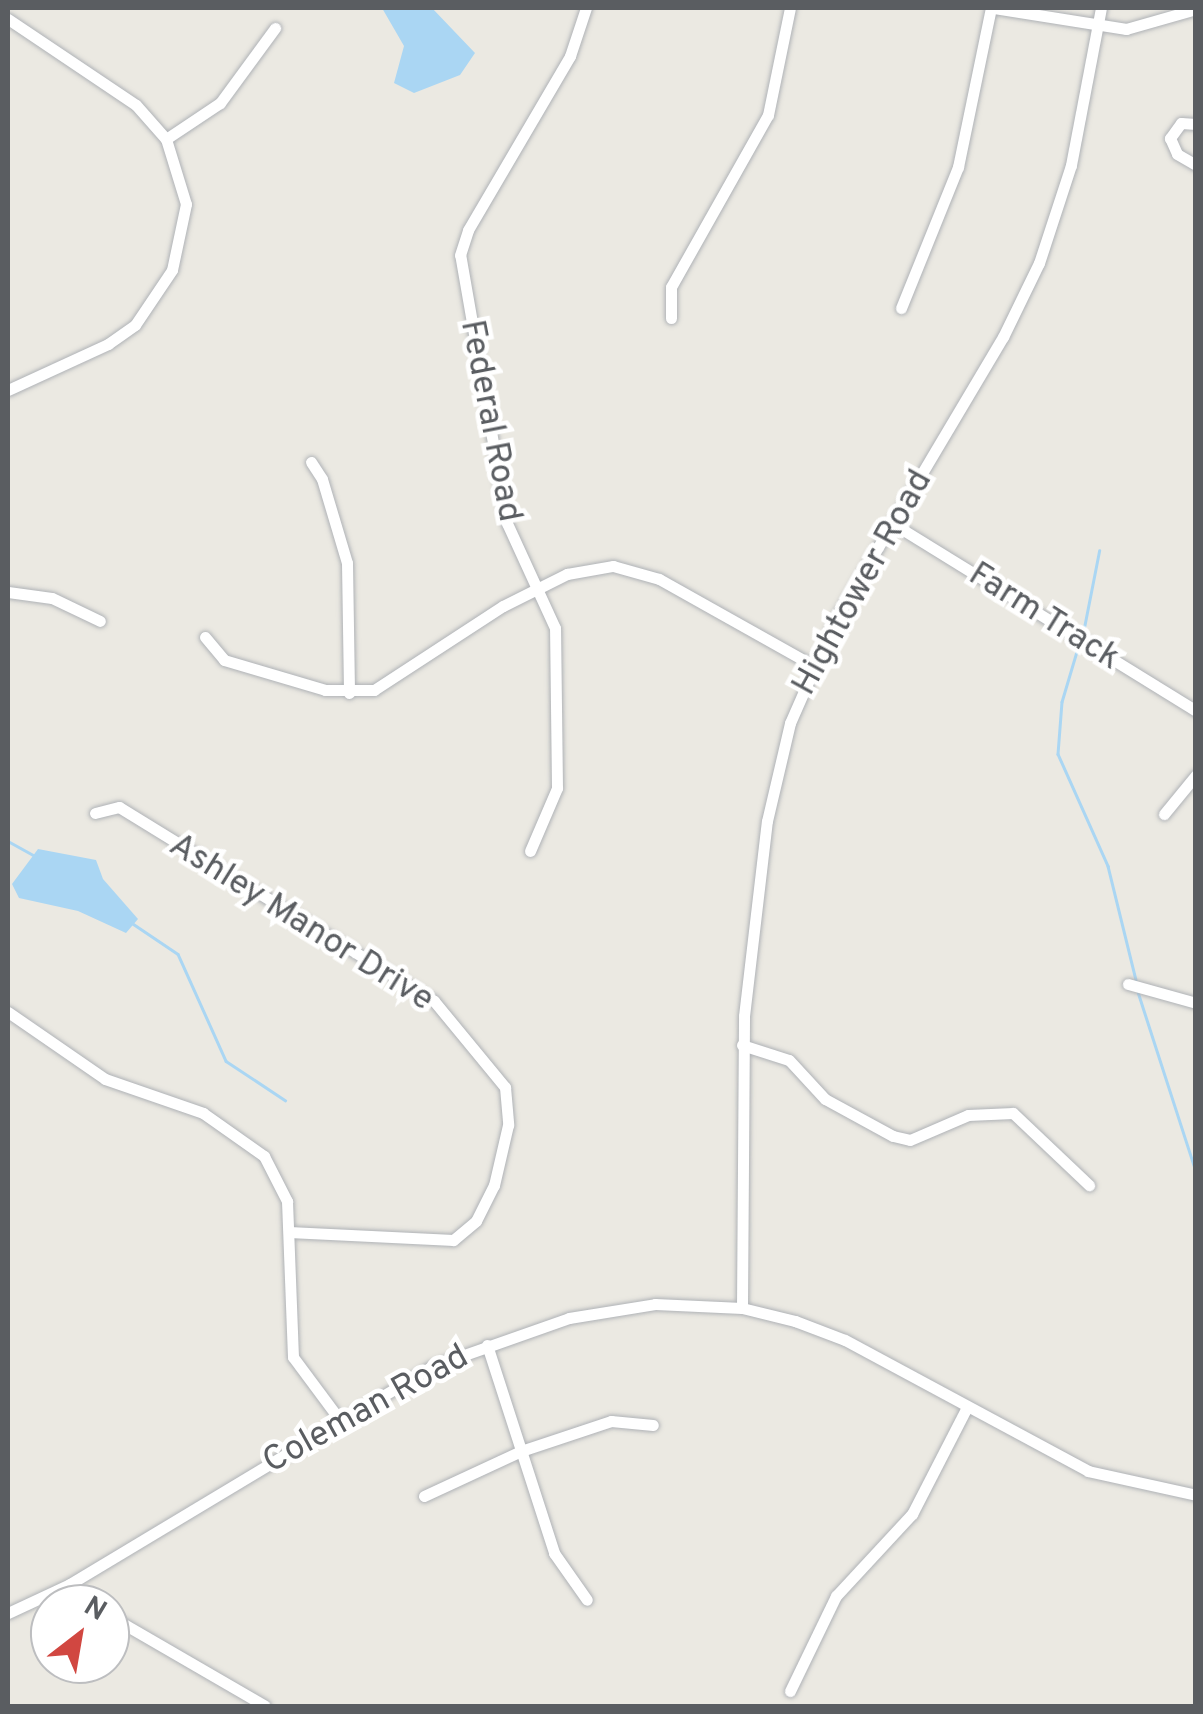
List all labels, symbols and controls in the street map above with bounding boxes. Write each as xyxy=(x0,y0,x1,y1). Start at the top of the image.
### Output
street label: Federal Road xyxy=(450,316,530,526)
street label: Hightower Road xyxy=(784,463,942,703)
street label: Farm Track xyxy=(960,554,1128,680)
street label: Ashley Manor Drive xyxy=(161,825,441,1021)
street label: Coleman Road xyxy=(256,1336,476,1484)
north arrow xyxy=(30,1584,130,1684)
text: N xyxy=(77,1589,112,1631)

